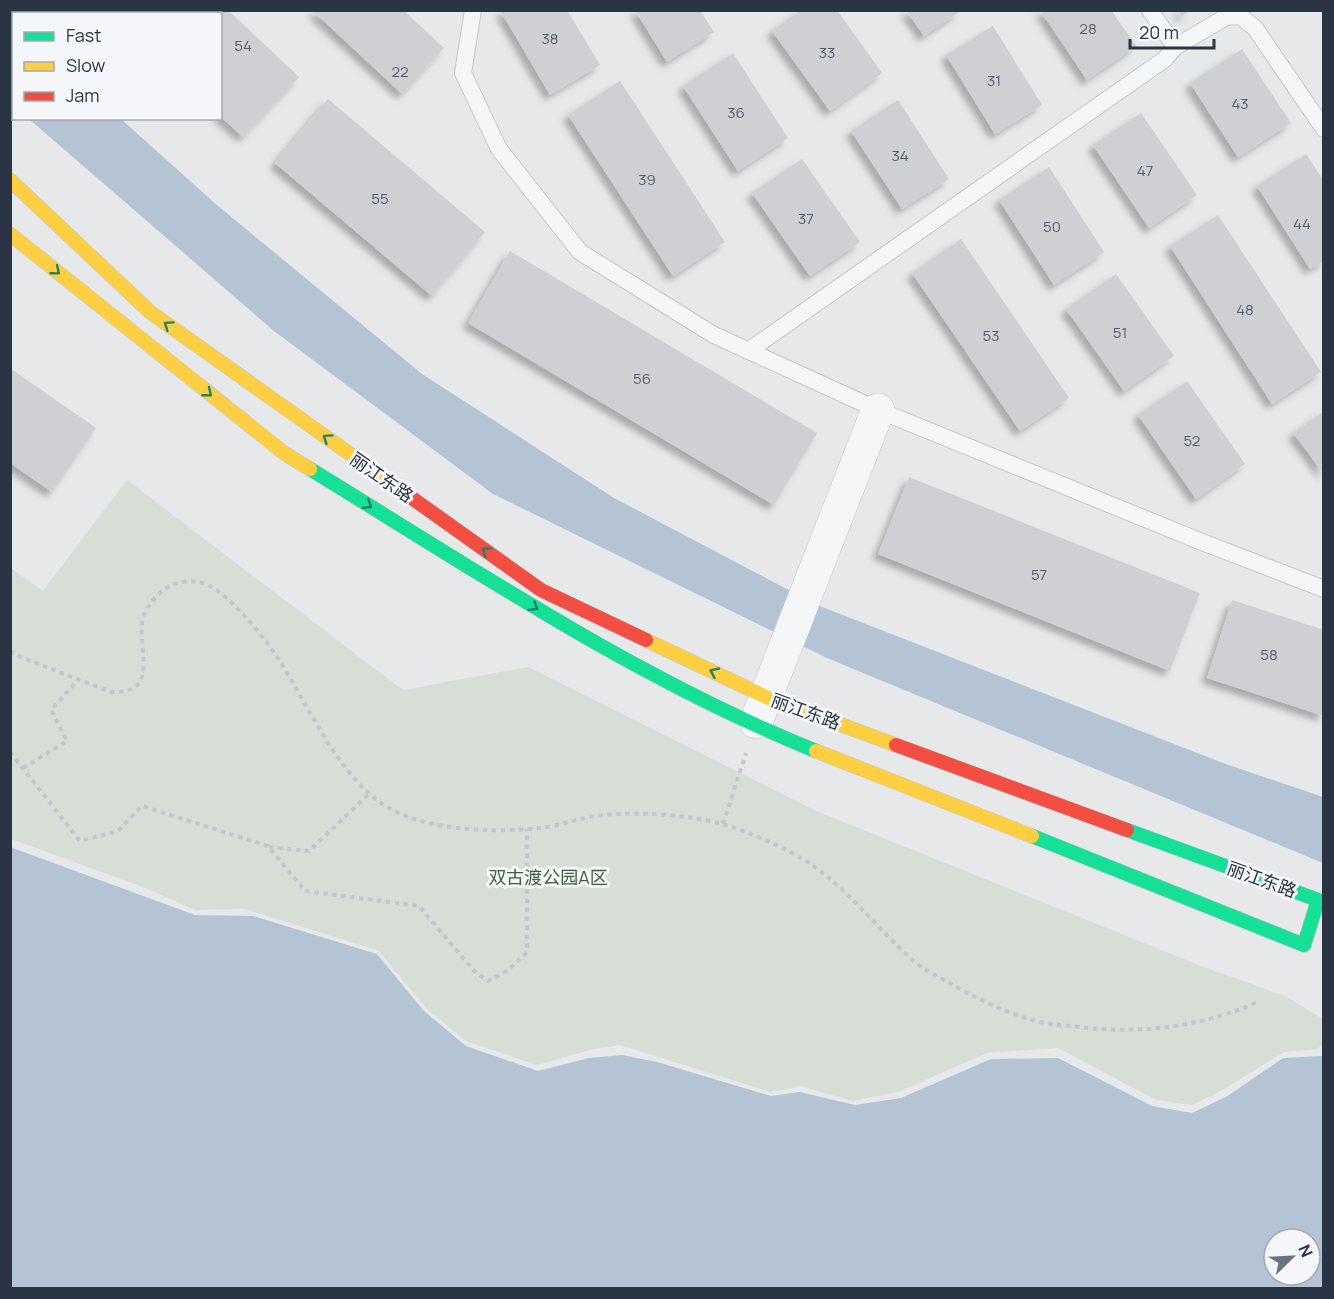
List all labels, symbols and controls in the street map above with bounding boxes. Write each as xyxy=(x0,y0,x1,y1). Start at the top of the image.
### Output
legend xyxy=(12,12,222,120)
scale bar xyxy=(1130,12,1214,50)
house number: 28 xyxy=(1079,18,1097,39)
text: 20 m xyxy=(1139,20,1179,44)
text: Fast xyxy=(66,23,101,47)
house number: 38 xyxy=(541,28,559,49)
house number: 54 xyxy=(234,35,252,56)
house number: 33 xyxy=(819,42,835,63)
text: Slow xyxy=(66,53,106,77)
house number: 22 xyxy=(391,61,409,82)
house number: 31 xyxy=(987,70,1001,91)
text: Jam xyxy=(66,83,100,107)
house number: 43 xyxy=(1231,93,1249,114)
house number: 36 xyxy=(727,102,745,123)
house number: 34 xyxy=(891,145,909,166)
house number: 47 xyxy=(1137,160,1153,181)
house number: 39 xyxy=(638,169,656,190)
house number: 55 xyxy=(371,188,389,209)
house number: 37 xyxy=(798,208,814,229)
house number: 44 xyxy=(1293,213,1311,234)
house number: 50 xyxy=(1043,216,1061,237)
one-way arrow xyxy=(49,264,60,275)
house number: 48 xyxy=(1236,299,1254,320)
one-way arrow xyxy=(164,321,175,332)
house number: 51 xyxy=(1113,322,1127,343)
house number: 53 xyxy=(983,325,999,346)
house number: 56 xyxy=(633,368,651,389)
one-way arrow xyxy=(202,385,213,396)
house number: 52 xyxy=(1184,430,1200,451)
one-way arrow xyxy=(323,434,334,445)
street label: 丽江东路 xyxy=(346,447,418,507)
one-way arrow xyxy=(362,497,372,509)
one-way arrow xyxy=(482,547,493,558)
house number: 57 xyxy=(1031,564,1047,585)
one-way arrow xyxy=(528,599,538,611)
house number: 58 xyxy=(1260,644,1278,665)
one-way arrow xyxy=(709,667,720,679)
street label: 丽江东路 xyxy=(768,687,844,735)
street label: 丽江东路 xyxy=(1224,855,1300,903)
park label: 双古渡公园A区 xyxy=(488,865,608,889)
north arrow xyxy=(1262,1227,1322,1287)
text: N xyxy=(1293,1241,1318,1261)

